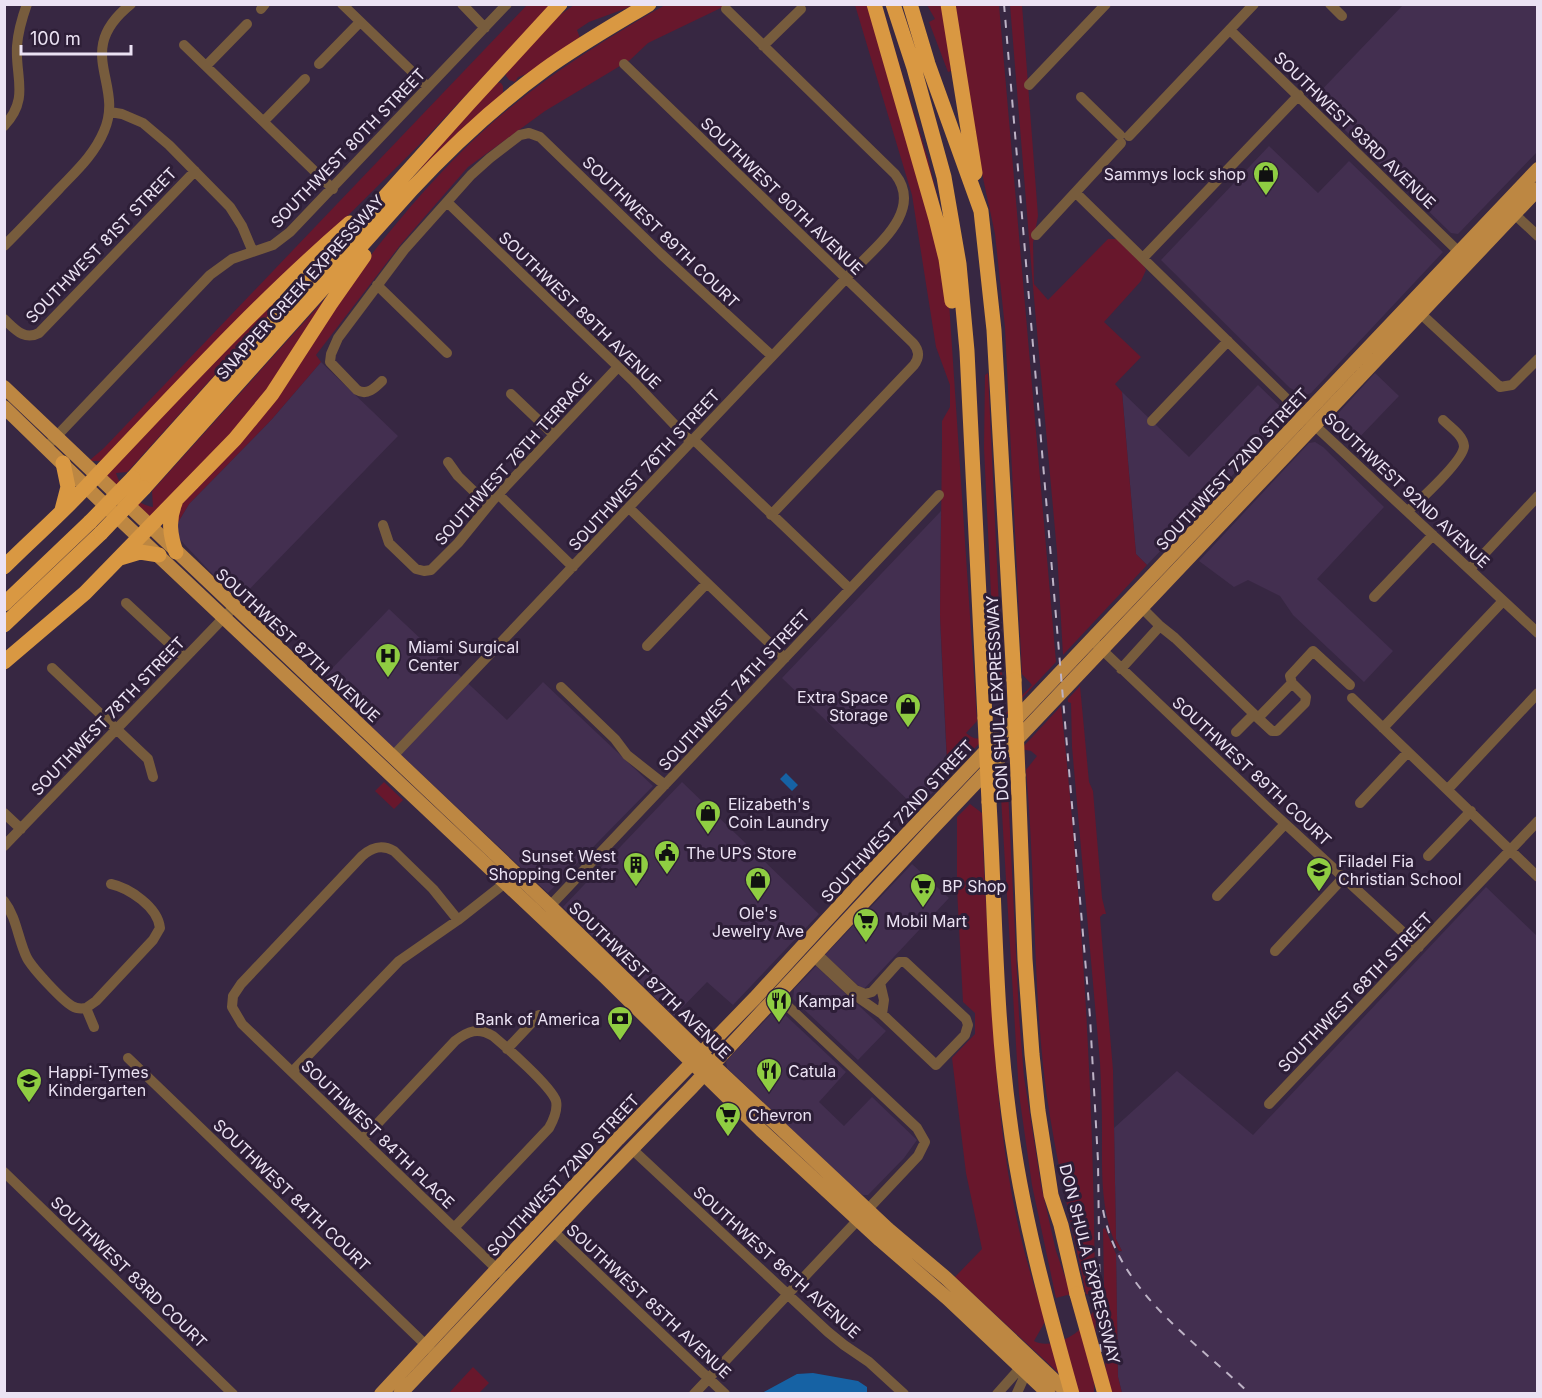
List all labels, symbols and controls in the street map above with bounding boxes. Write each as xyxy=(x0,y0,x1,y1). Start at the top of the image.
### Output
scale bar xyxy=(21,18,130,56)
text: 100 m xyxy=(30,28,81,49)
street label: SOUTHWEST 93RD AVENUE xyxy=(1270,47,1440,213)
street label: SOUTHWEST 80TH STREET xyxy=(266,64,430,232)
street label: SOUTHWEST 90TH AVENUE xyxy=(697,113,867,279)
street label: SOUTHWEST 89TH COURT xyxy=(578,152,744,312)
shop icon: Sammys lock shop xyxy=(1251,159,1281,197)
street label: SOUTHWEST 81ST STREET xyxy=(21,163,181,327)
place label: Sammys lock shop xyxy=(1104,164,1246,184)
street label: SNAPPER CREEK EXPRESSWAY xyxy=(212,190,388,383)
street label: SOUTHWEST 89TH AVENUE xyxy=(495,227,665,393)
street label: SOUTHWEST 76TH TERRACE xyxy=(430,369,596,549)
street label: SOUTHWEST 72ND STREET xyxy=(1152,384,1312,554)
street label: SOUTHWEST 76TH STREET xyxy=(564,385,724,555)
street label: SOUTHWEST 92ND AVENUE xyxy=(1320,408,1494,572)
street label: SOUTHWEST 87TH AVENUE xyxy=(212,564,384,726)
street label: DON SHULA EXPRESSWAY xyxy=(982,595,1012,801)
street label: SOUTHWEST 74TH STREET xyxy=(654,605,814,775)
street label: SOUTHWEST 78TH STREET xyxy=(27,632,189,800)
place label: Miami Surgical Center xyxy=(408,637,519,675)
hospital icon: Miami Surgical Center xyxy=(373,641,403,679)
place label: Extra Space Storage xyxy=(797,687,888,725)
shop icon: Extra Space Storage xyxy=(893,691,923,729)
street label: SOUTHWEST 89TH COURT xyxy=(1168,692,1336,850)
street label: SOUTHWEST 72ND STREET xyxy=(817,736,977,906)
place label: Elizabeth's Coin Laundry xyxy=(728,794,829,832)
shop icon: Elizabeth's Coin Laundry xyxy=(693,798,723,836)
public building icon: The UPS Store xyxy=(652,838,682,876)
place label: The UPS Store xyxy=(686,843,797,863)
place label: Sunset West Shopping Center xyxy=(489,846,616,884)
building icon: Sunset West Shopping Center xyxy=(621,850,651,888)
place label: Filadel Fia Christian School xyxy=(1338,851,1462,889)
school or university icon: Filadel Fia Christian School xyxy=(1304,855,1334,893)
shop icon: Ole's Jewelry Ave xyxy=(743,865,773,903)
supermarket icon: BP Shop xyxy=(908,871,938,909)
place label: BP Shop xyxy=(942,876,1006,896)
street label: SOUTHWEST 87TH AVENUE xyxy=(565,897,735,1063)
place label: Ole's Jewelry Ave xyxy=(712,903,804,941)
supermarket icon: Mobil Mart xyxy=(851,906,881,944)
street label: SOUTHWEST 68TH STREET xyxy=(1273,908,1437,1076)
place label: Mobil Mart xyxy=(886,911,967,931)
restaurant icon: Kampai xyxy=(764,986,794,1024)
place label: Kampai xyxy=(798,991,855,1011)
bank icon: Bank of America xyxy=(605,1004,635,1042)
place label: Bank of America xyxy=(475,1009,600,1029)
street label: SOUTHWEST 84TH PLACE xyxy=(297,1056,459,1212)
restaurant icon: Catula xyxy=(754,1056,784,1094)
place label: Catula xyxy=(788,1061,836,1081)
place label: Happi-Tymes Kindergarten xyxy=(48,1062,149,1100)
school or university icon: Happi-Tymes Kindergarten xyxy=(14,1066,44,1104)
street label: SOUTHWEST 72ND STREET xyxy=(483,1090,643,1260)
supermarket icon: Chevron xyxy=(713,1100,743,1138)
place label: Chevron xyxy=(748,1105,812,1125)
street label: SOUTHWEST 84TH COURT xyxy=(209,1115,375,1275)
street label: DON SHULA EXPRESSWAY xyxy=(1055,1162,1125,1366)
street label: SOUTHWEST 86TH AVENUE xyxy=(689,1182,865,1342)
street label: SOUTHWEST 83RD COURT xyxy=(47,1192,211,1352)
street label: SOUTHWEST 85TH AVENUE xyxy=(563,1219,735,1383)

